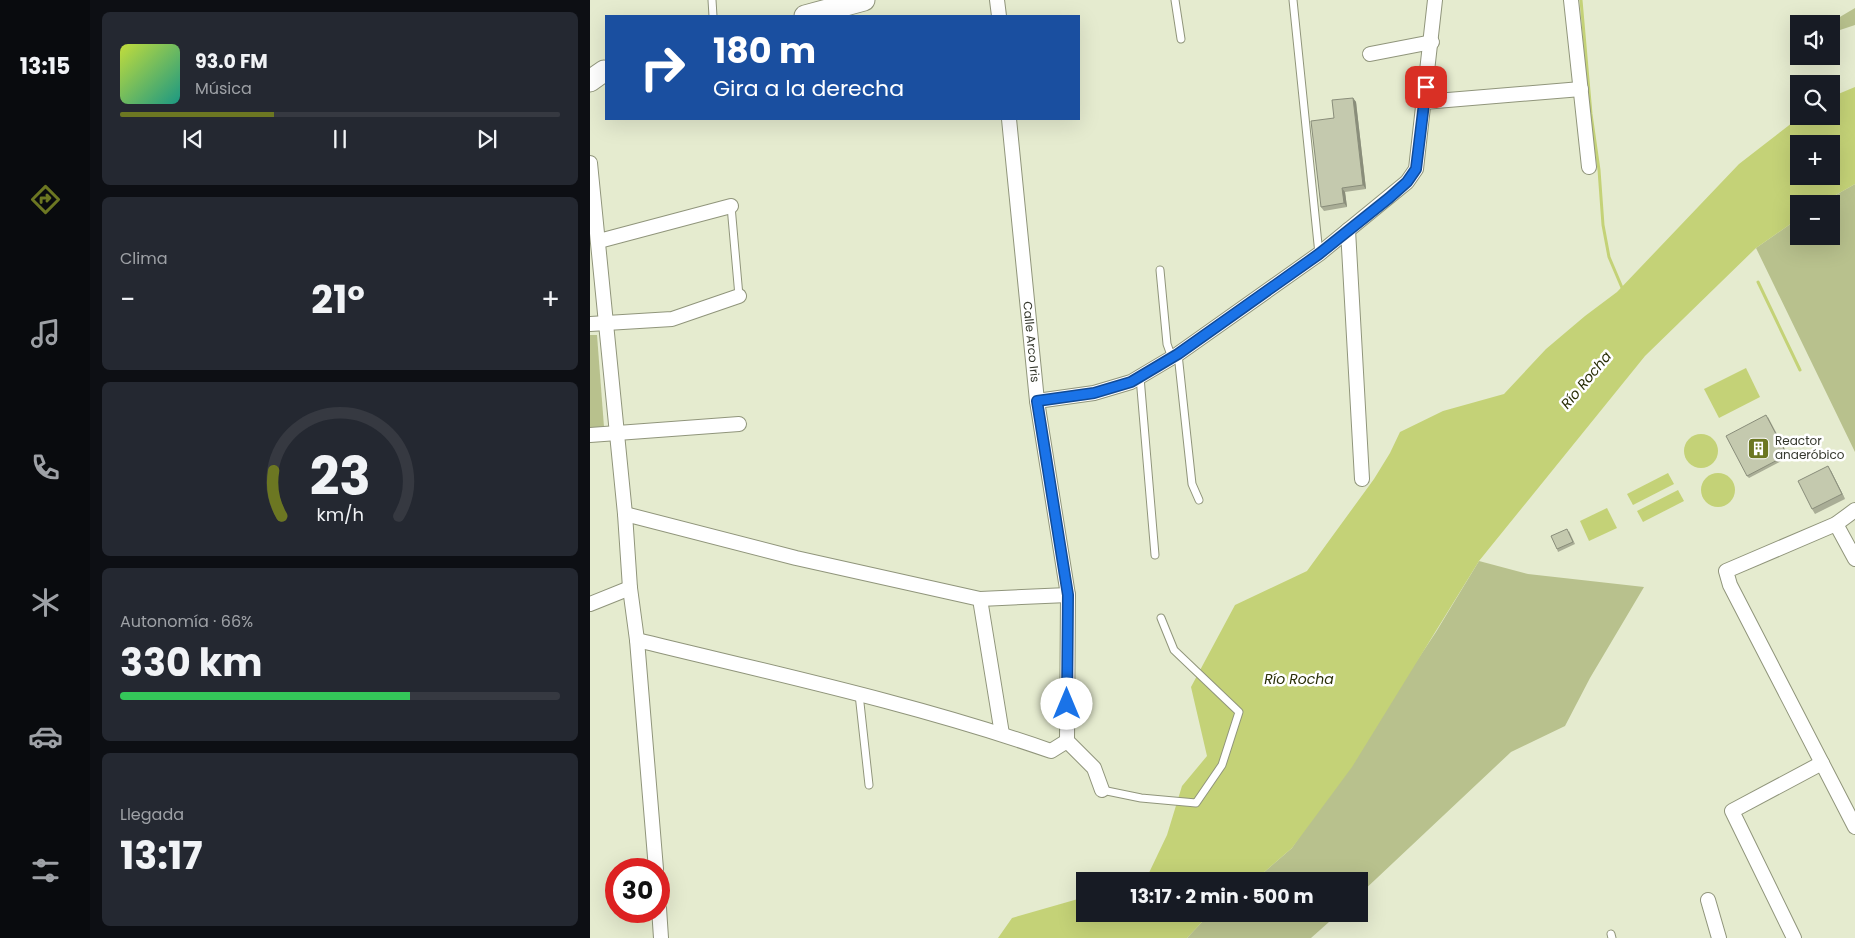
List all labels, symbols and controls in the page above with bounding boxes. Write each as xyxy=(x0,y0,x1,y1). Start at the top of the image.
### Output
map controls xyxy=(1790,15,1840,245)
button: sound xyxy=(1790,15,1840,65)
text: 180 m xyxy=(713,26,816,75)
icon: right xyxy=(630,35,695,100)
text: 93.0 FM xyxy=(195,48,268,75)
text: 13:15 xyxy=(20,51,70,82)
pin xyxy=(1405,66,1447,108)
text: Gira a la derecha xyxy=(713,73,904,104)
icon: arrive xyxy=(1412,73,1440,101)
button: search xyxy=(1790,75,1840,125)
text: Música xyxy=(195,77,252,100)
icon: previous xyxy=(179,125,207,153)
icon: pause xyxy=(326,125,354,153)
icon: next xyxy=(473,125,501,153)
button: + xyxy=(1790,135,1840,185)
icon: directions xyxy=(28,182,63,217)
button: − xyxy=(1790,195,1840,245)
text: Clima xyxy=(120,247,168,270)
text: 21° xyxy=(311,273,365,326)
text: − xyxy=(120,280,135,319)
text: + xyxy=(541,280,560,319)
street label: Calle Arco Iris xyxy=(1019,301,1044,383)
icon: music xyxy=(28,316,63,351)
water label: Río Rocha xyxy=(1556,347,1616,413)
place label: Reactor anaeróbico xyxy=(1775,432,1845,463)
building icon: Reactor anaeróbico xyxy=(1747,436,1771,460)
text: 23 xyxy=(309,440,371,513)
icon: phone xyxy=(28,450,63,485)
text: km/h xyxy=(316,502,364,527)
icon: climate xyxy=(28,585,63,620)
text: Autonomía · 66% xyxy=(120,610,253,633)
text: 330 km xyxy=(120,636,263,689)
water label: Río Rocha xyxy=(1264,669,1334,689)
position arrow xyxy=(1040,677,1092,729)
icon: car xyxy=(28,719,63,754)
text: Llegada xyxy=(120,803,184,826)
text: 13:17 xyxy=(120,829,203,882)
icon: filters xyxy=(28,853,63,888)
speed limit sign: 30 xyxy=(605,858,670,923)
text: 13:17 · 2 min · 500 m xyxy=(1130,883,1314,910)

